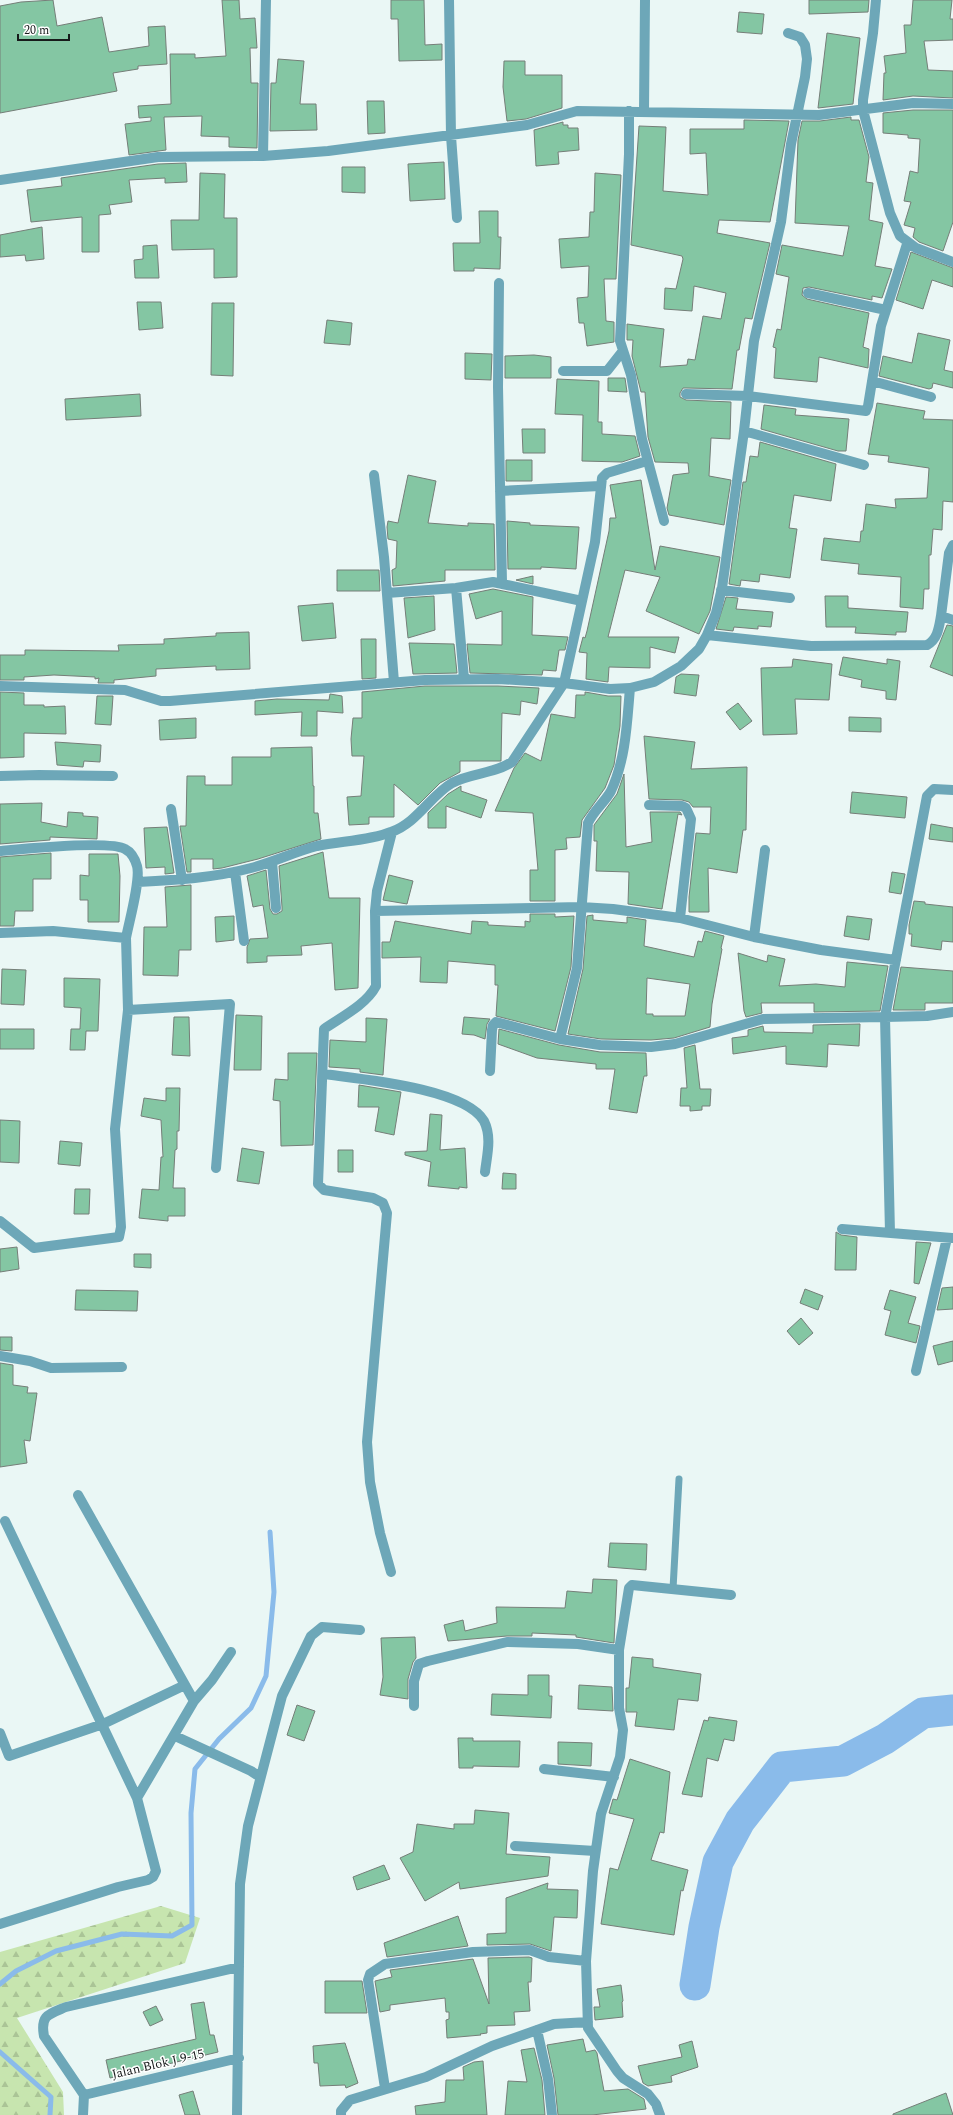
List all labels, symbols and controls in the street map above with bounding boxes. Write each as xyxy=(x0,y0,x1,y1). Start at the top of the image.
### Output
scale bar xyxy=(18,16,69,42)
text: 20 m xyxy=(24,21,49,40)
street label: Jalan Blok J 9-15 xyxy=(110,2044,206,2084)

